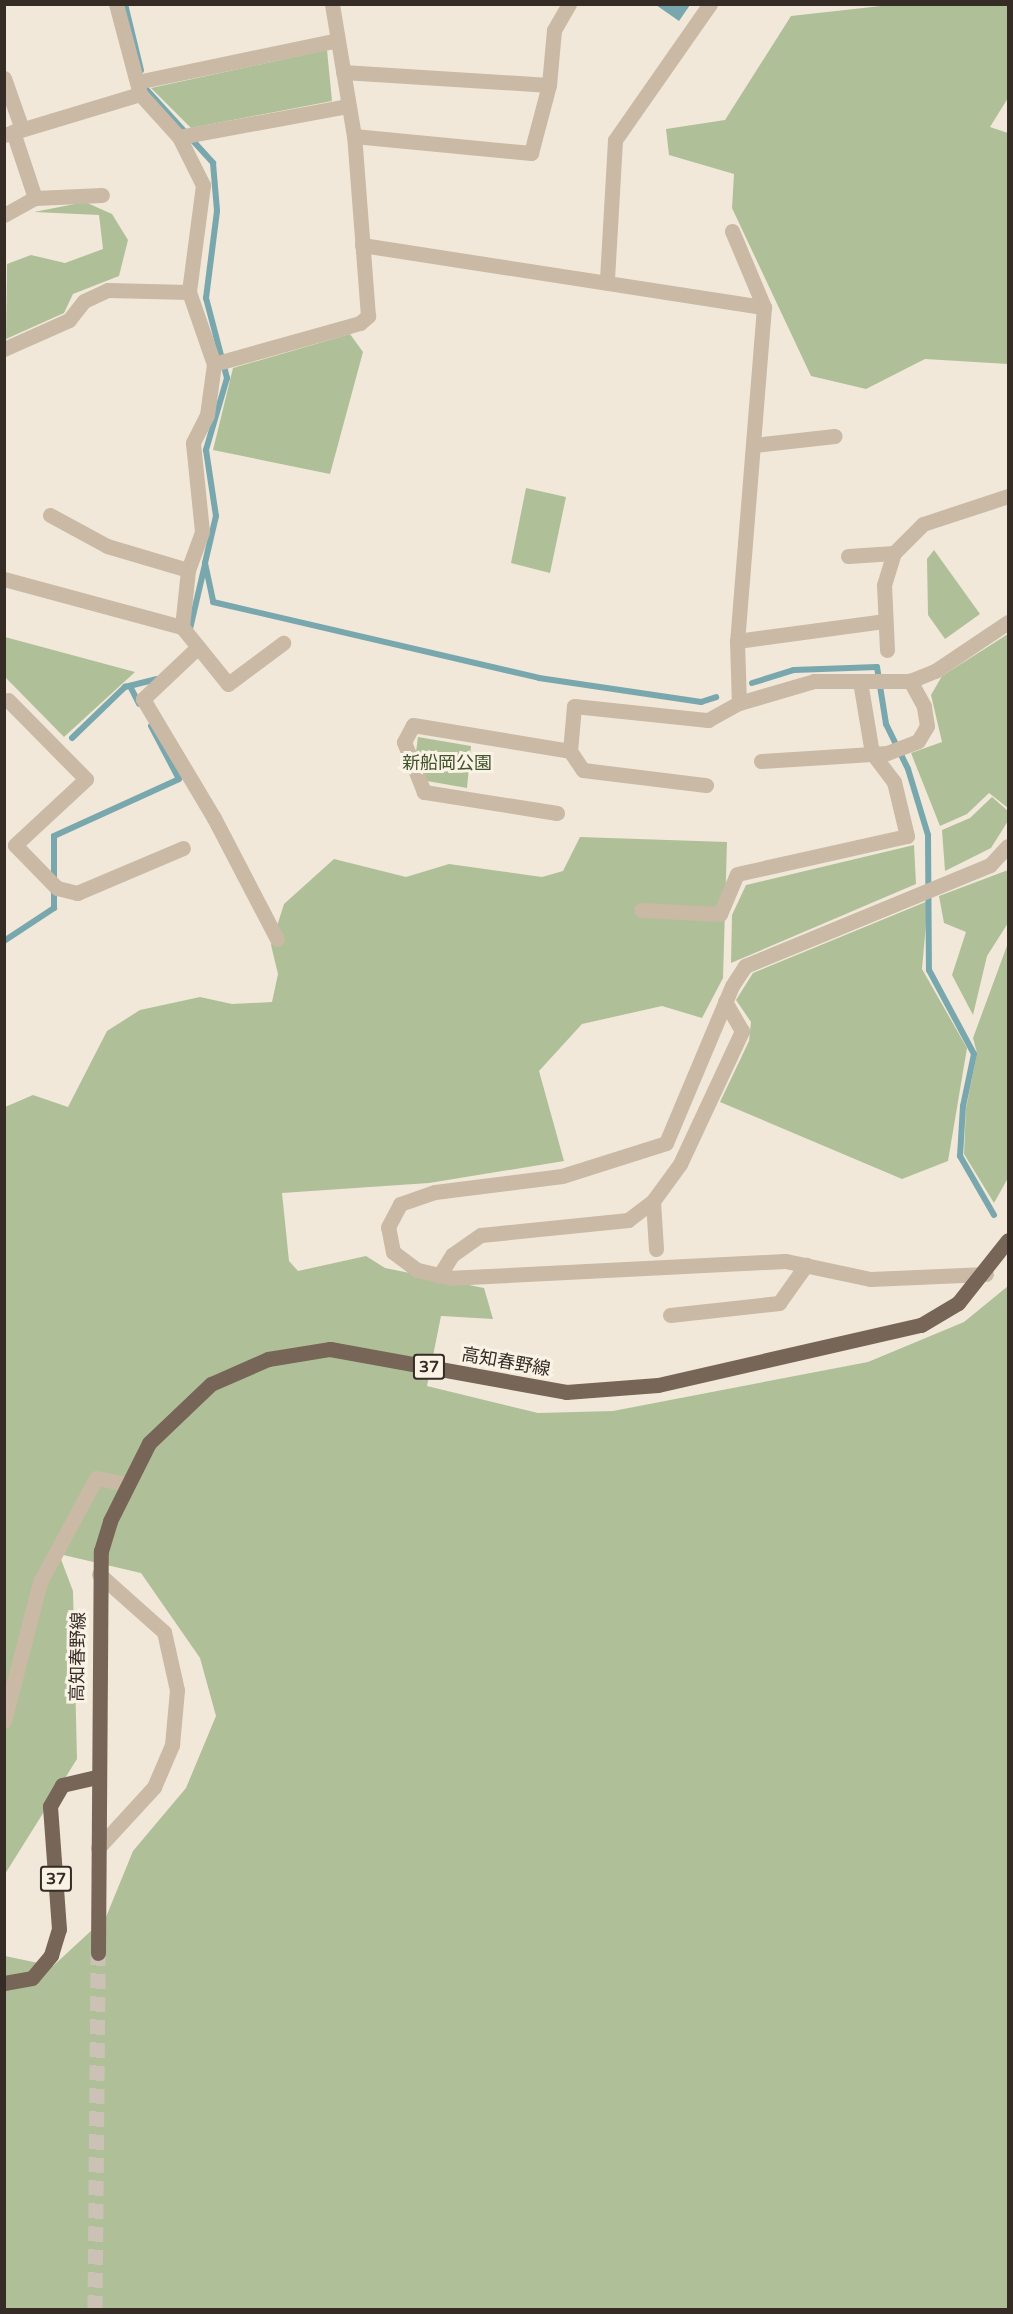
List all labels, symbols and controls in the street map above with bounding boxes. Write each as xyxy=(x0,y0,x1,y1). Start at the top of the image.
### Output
park label: 新船岡公園 xyxy=(402,752,492,774)
street label: 高知春野線 xyxy=(460,1344,552,1380)
road number: 37 xyxy=(412,1354,446,1380)
street label: 高知春野線 xyxy=(66,1612,90,1702)
road number: 37 xyxy=(40,1866,72,1892)

